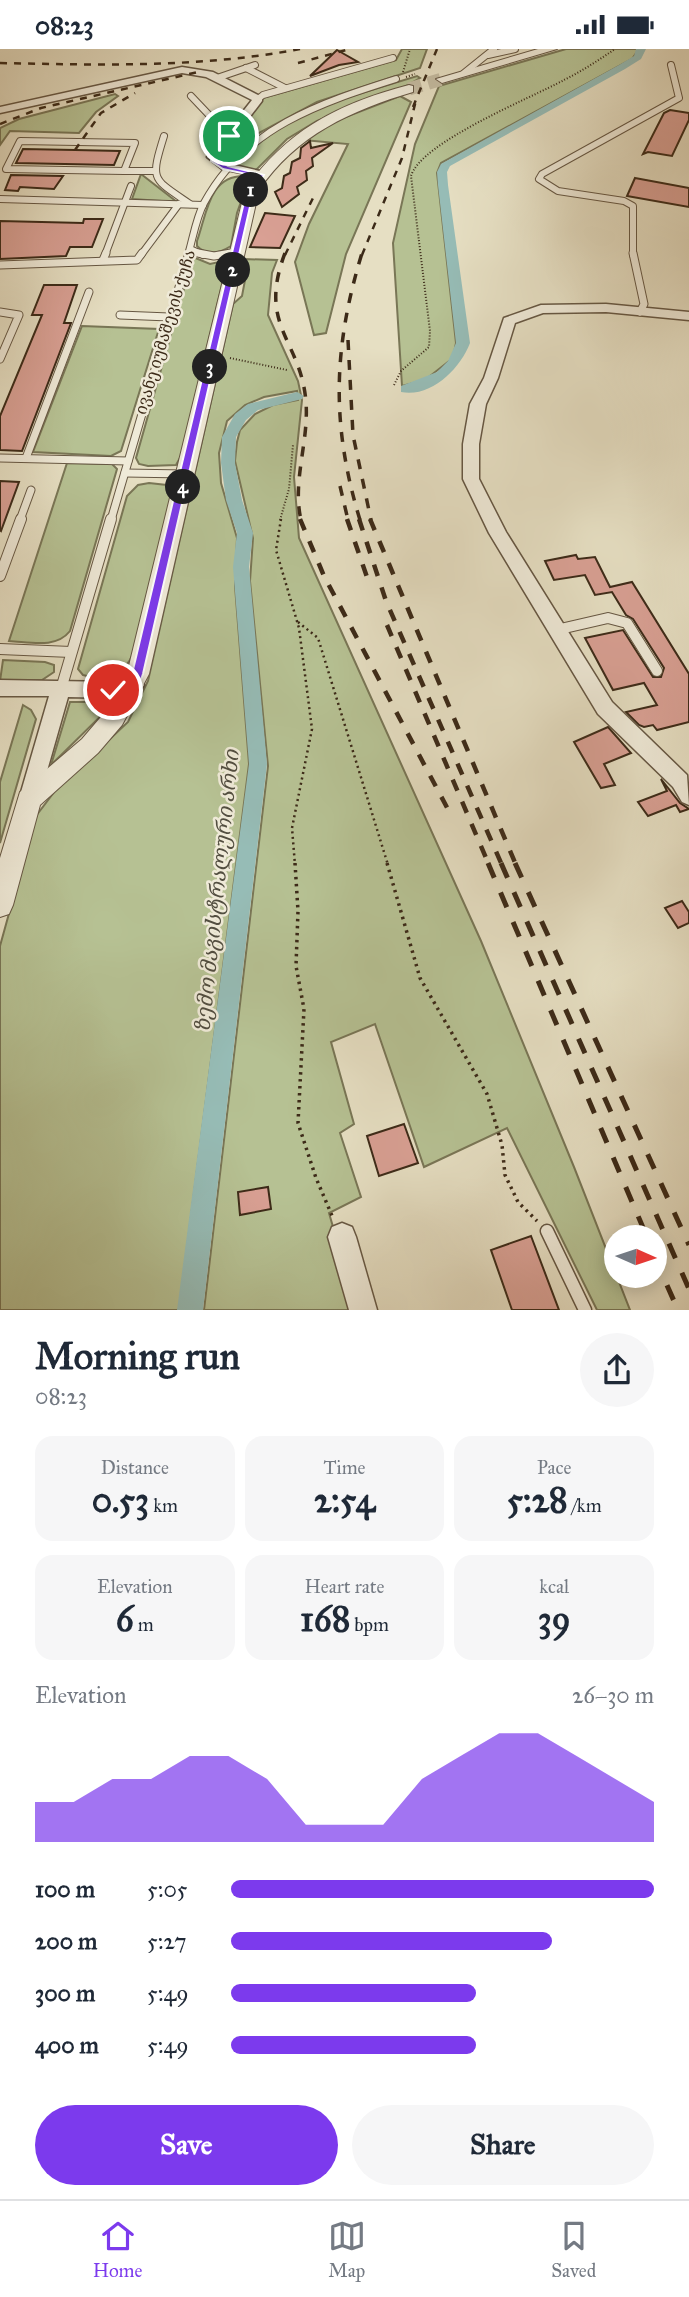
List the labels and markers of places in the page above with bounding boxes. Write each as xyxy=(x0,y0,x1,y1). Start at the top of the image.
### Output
pin xyxy=(199,106,259,166)
pin: 1 xyxy=(233,173,268,207)
pin: 2 xyxy=(216,253,250,287)
pin: 3 xyxy=(192,349,228,385)
pin: 4 xyxy=(166,469,200,505)
pin xyxy=(83,660,143,720)

